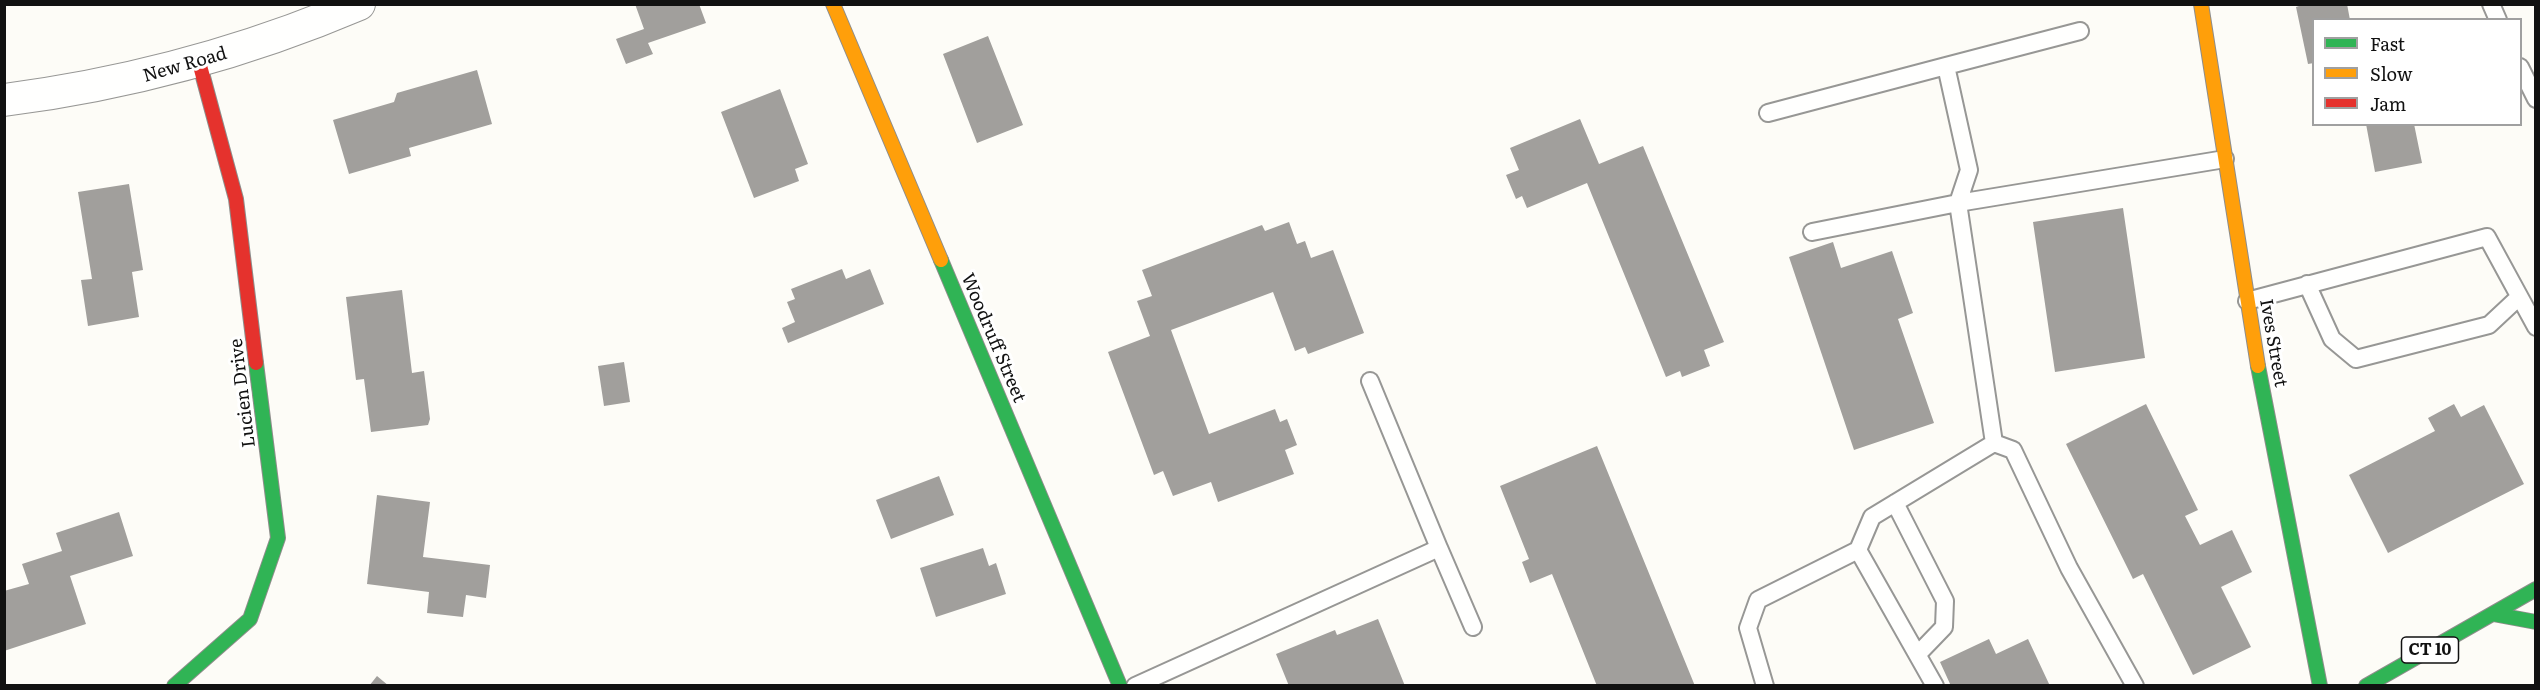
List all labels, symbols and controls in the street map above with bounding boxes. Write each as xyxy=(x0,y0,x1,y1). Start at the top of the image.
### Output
legend xyxy=(2312,18,2522,126)
text: Fast xyxy=(2370,30,2405,57)
street label: New Road xyxy=(141,43,229,87)
text: Slow xyxy=(2370,60,2412,87)
text: Jam xyxy=(2370,90,2406,117)
street label: Woodruff Street xyxy=(956,270,1030,406)
street label: Ives Street xyxy=(2255,297,2291,389)
street label: Lucien Drive xyxy=(226,337,260,449)
road number: CT 10 xyxy=(2402,637,2458,663)

